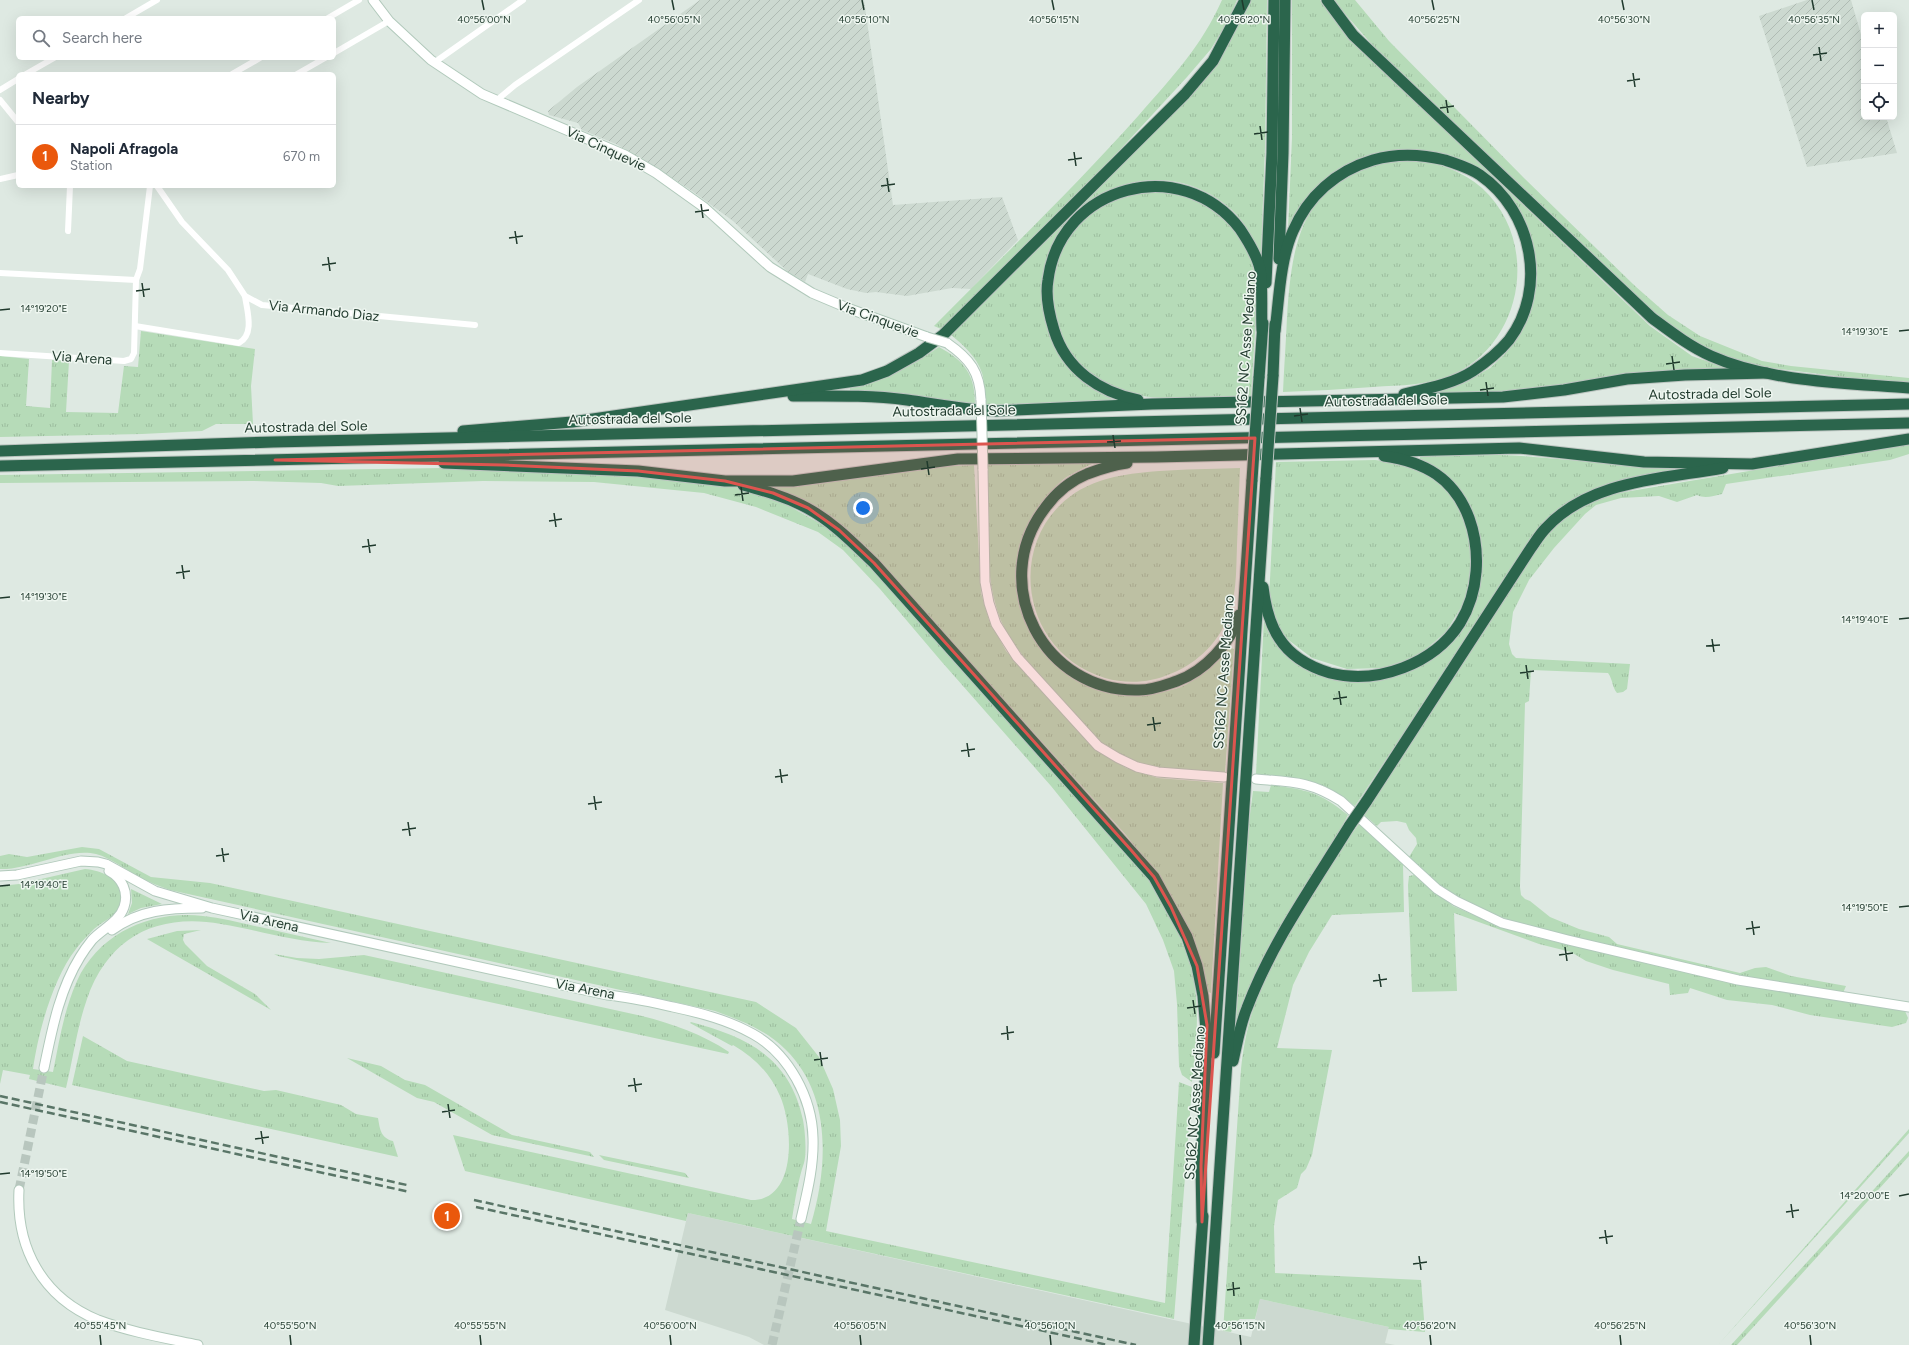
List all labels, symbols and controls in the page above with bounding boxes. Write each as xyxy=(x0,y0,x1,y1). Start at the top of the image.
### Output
map controls xyxy=(1861,12,1897,120)
button: + xyxy=(1861,12,1897,48)
text: 40°56'00"N xyxy=(457,13,511,26)
text: 40°56'05"N xyxy=(648,13,700,26)
text: 40°56'10"N xyxy=(838,13,890,26)
text: 40°56'15"N xyxy=(1029,13,1079,26)
text: 40°56'20"N xyxy=(1218,13,1270,26)
text: 40°56'25"N xyxy=(1408,13,1460,26)
text: 40°56'30"N xyxy=(1598,13,1650,26)
text: 40°56'35"N xyxy=(1788,13,1840,26)
search box xyxy=(16,16,336,60)
icon: search xyxy=(30,27,52,49)
text: Search here xyxy=(62,29,142,47)
button: − xyxy=(1861,48,1897,84)
button: locate xyxy=(1861,84,1897,120)
text: Nearby xyxy=(32,88,90,108)
street label: Via Cinquevie xyxy=(563,123,649,175)
text: Napoli Afragola xyxy=(70,140,178,158)
text: 1 xyxy=(42,149,48,164)
text: 670 m xyxy=(283,149,320,164)
text: Station xyxy=(70,158,112,173)
street label: SS162 NC Asse Mediano xyxy=(1232,270,1260,426)
street label: Via Cinquevie xyxy=(835,296,922,342)
street label: Via Armando Diaz xyxy=(268,297,380,325)
text: 14°19'20"E xyxy=(21,302,68,315)
text: 14°19'30"E xyxy=(1842,325,1888,338)
street label: Via Arena xyxy=(51,347,113,369)
street label: Autostrada del Sole xyxy=(1648,384,1772,404)
street label: Autostrada del Sole xyxy=(1324,391,1448,411)
street label: Autostrada del Sole xyxy=(892,401,1016,421)
street label: Autostrada del Sole xyxy=(568,409,692,429)
street label: Autostrada del Sole xyxy=(244,417,368,437)
your location xyxy=(853,498,873,518)
text: 14°19'30"E xyxy=(21,590,67,603)
street label: SS162 NC Asse Mediano xyxy=(1210,594,1238,750)
text: 14°19'40"E xyxy=(1841,613,1889,626)
text: 14°19'40"E xyxy=(20,878,68,891)
text: 14°19'50"E xyxy=(1841,901,1889,914)
street label: Via Arena xyxy=(238,906,300,936)
street label: Via Arena xyxy=(554,975,616,1003)
street label: SS162 NC Asse Mediano xyxy=(1181,1025,1209,1181)
text: 14°19'50"E xyxy=(20,1167,68,1180)
text: 14°20'00"E xyxy=(1840,1189,1890,1202)
pin: 1 xyxy=(434,1201,460,1231)
text: 40°55'45"N xyxy=(74,1319,126,1332)
text: 40°55'50"N xyxy=(264,1319,316,1332)
text: 40°55'55"N xyxy=(454,1319,506,1332)
text: 40°56'00"N xyxy=(643,1319,697,1332)
text: 40°56'05"N xyxy=(834,1319,886,1332)
text: 40°56'10"N xyxy=(1024,1319,1076,1332)
text: 40°56'15"N xyxy=(1215,1319,1265,1332)
text: 40°56'20"N xyxy=(1404,1319,1456,1332)
text: 40°56'25"N xyxy=(1594,1319,1646,1332)
text: 40°56'30"N xyxy=(1784,1319,1836,1332)

